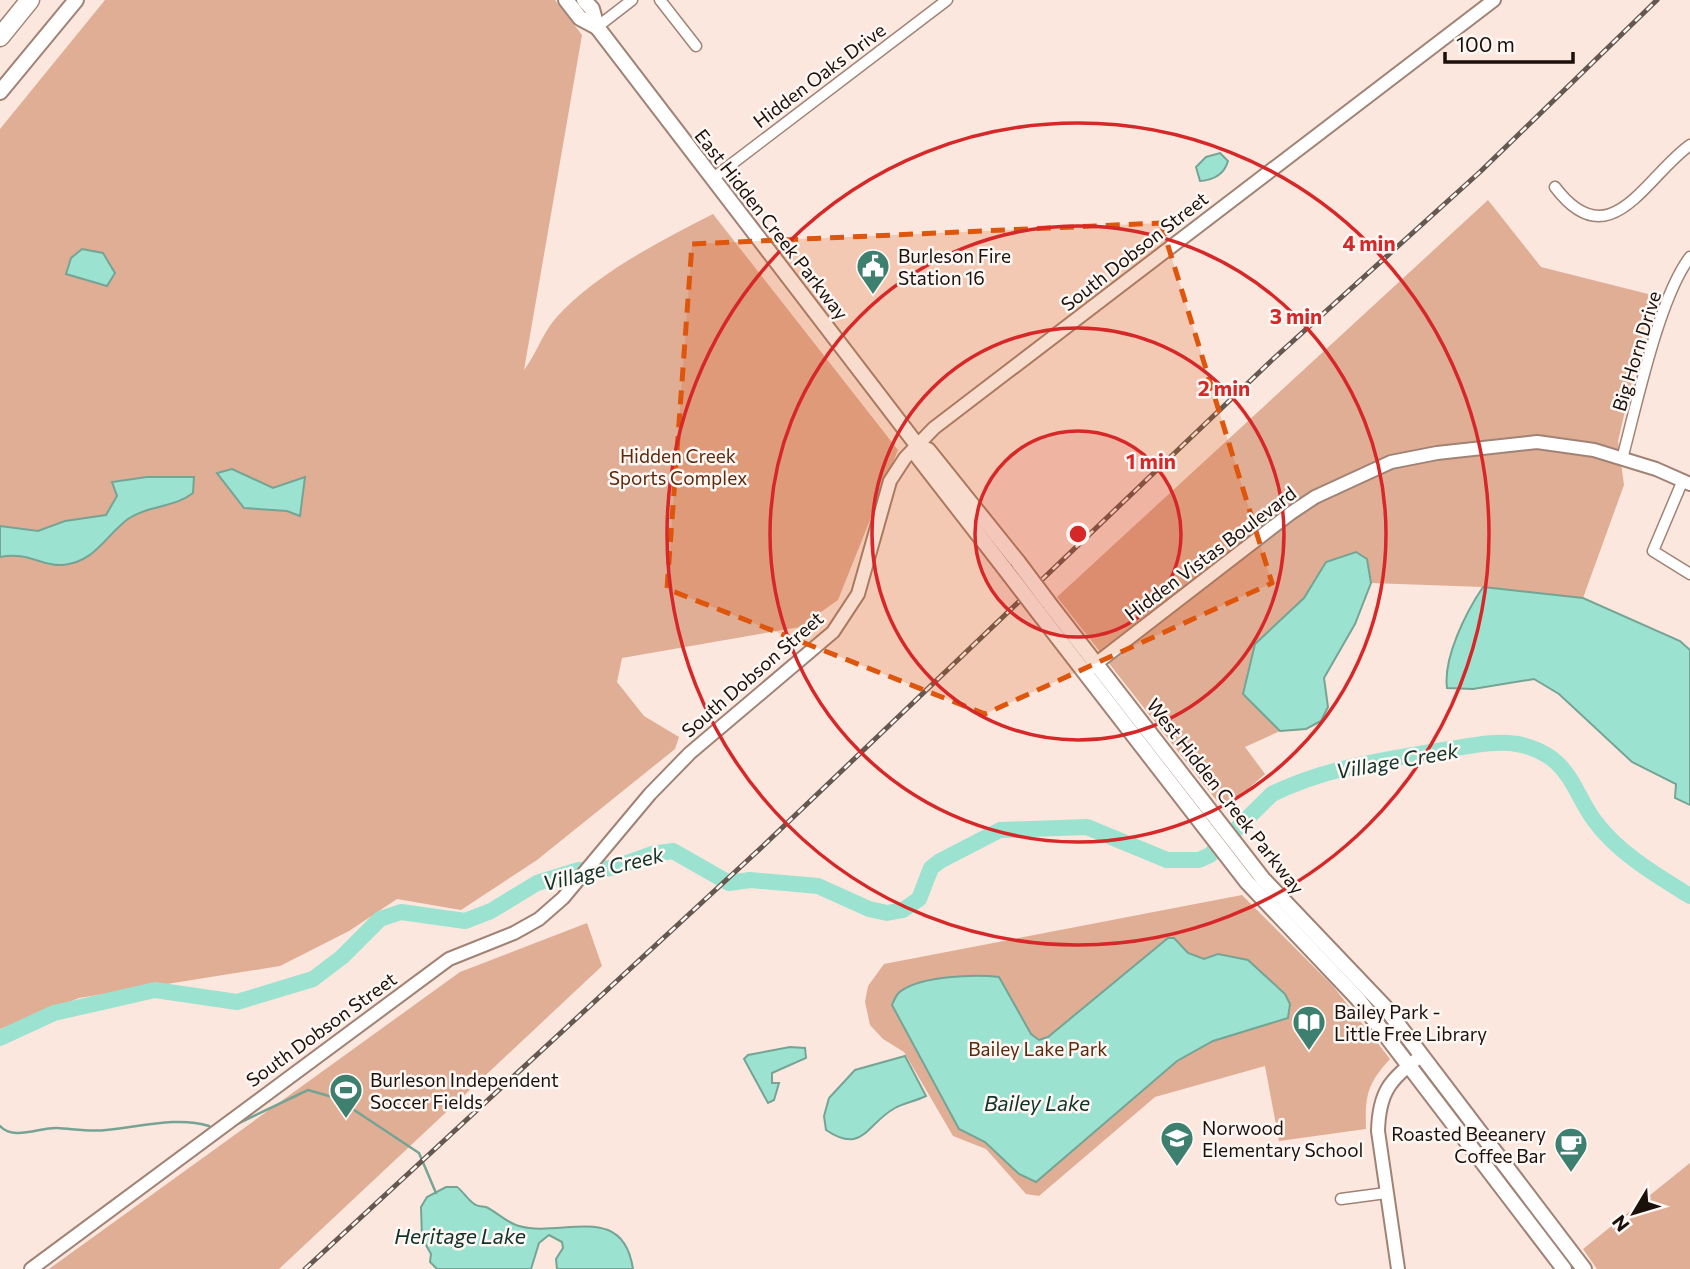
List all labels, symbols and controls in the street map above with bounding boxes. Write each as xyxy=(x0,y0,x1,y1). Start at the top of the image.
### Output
street label: Hidden Oaks Drive xyxy=(748,18,890,132)
scale bar xyxy=(1445,21,1573,65)
text: 100 m xyxy=(1456,31,1515,56)
street label: East Hidden Creek Parkway xyxy=(690,124,854,324)
street label: South Dobson Street xyxy=(1056,186,1212,315)
text: 4 min xyxy=(1342,230,1396,255)
place label: Burleson Fire Station 16 xyxy=(898,244,1011,289)
public building icon: Burleson Fire Station 16 xyxy=(854,247,892,296)
street label: Big Horn Drive xyxy=(1607,288,1665,414)
text: 3 min xyxy=(1270,303,1322,328)
text: 2 min xyxy=(1198,375,1250,400)
park label: Hidden Creek Sports Complex xyxy=(609,444,747,489)
text: 1 min xyxy=(1126,448,1176,473)
street label: Hidden Vistas Boulevard xyxy=(1120,481,1300,625)
centre of rings xyxy=(1066,522,1090,546)
street label: South Dobson Street xyxy=(677,606,828,742)
street label: West Hidden Creek Parkway xyxy=(1142,693,1310,899)
water label: Village Creek xyxy=(1334,737,1461,783)
water label: Village Creek xyxy=(540,841,667,895)
street label: South Dobson Street xyxy=(241,967,401,1091)
place label: Bailey Park - Little Free Library xyxy=(1334,1000,1487,1045)
library icon: Bailey Park - Little Free Library xyxy=(1290,1003,1328,1052)
park label: Bailey Lake Park xyxy=(968,1037,1108,1060)
place label: Burleson Independent Soccer Fields xyxy=(370,1068,559,1113)
sports icon: Burleson Independent Soccer Fields xyxy=(327,1071,365,1120)
water label: Bailey Lake xyxy=(984,1090,1090,1115)
place label: Norwood Elementary School xyxy=(1202,1116,1363,1161)
school or university icon: Norwood Elementary School xyxy=(1158,1119,1196,1168)
place label: Roasted Beeanery Coffee Bar xyxy=(1391,1122,1546,1167)
cafe icon: Roasted Beeanery Coffee Bar xyxy=(1552,1125,1590,1174)
north arrow xyxy=(1599,1178,1669,1248)
text: N xyxy=(1607,1211,1634,1236)
water label: Heritage Lake xyxy=(394,1223,526,1248)

